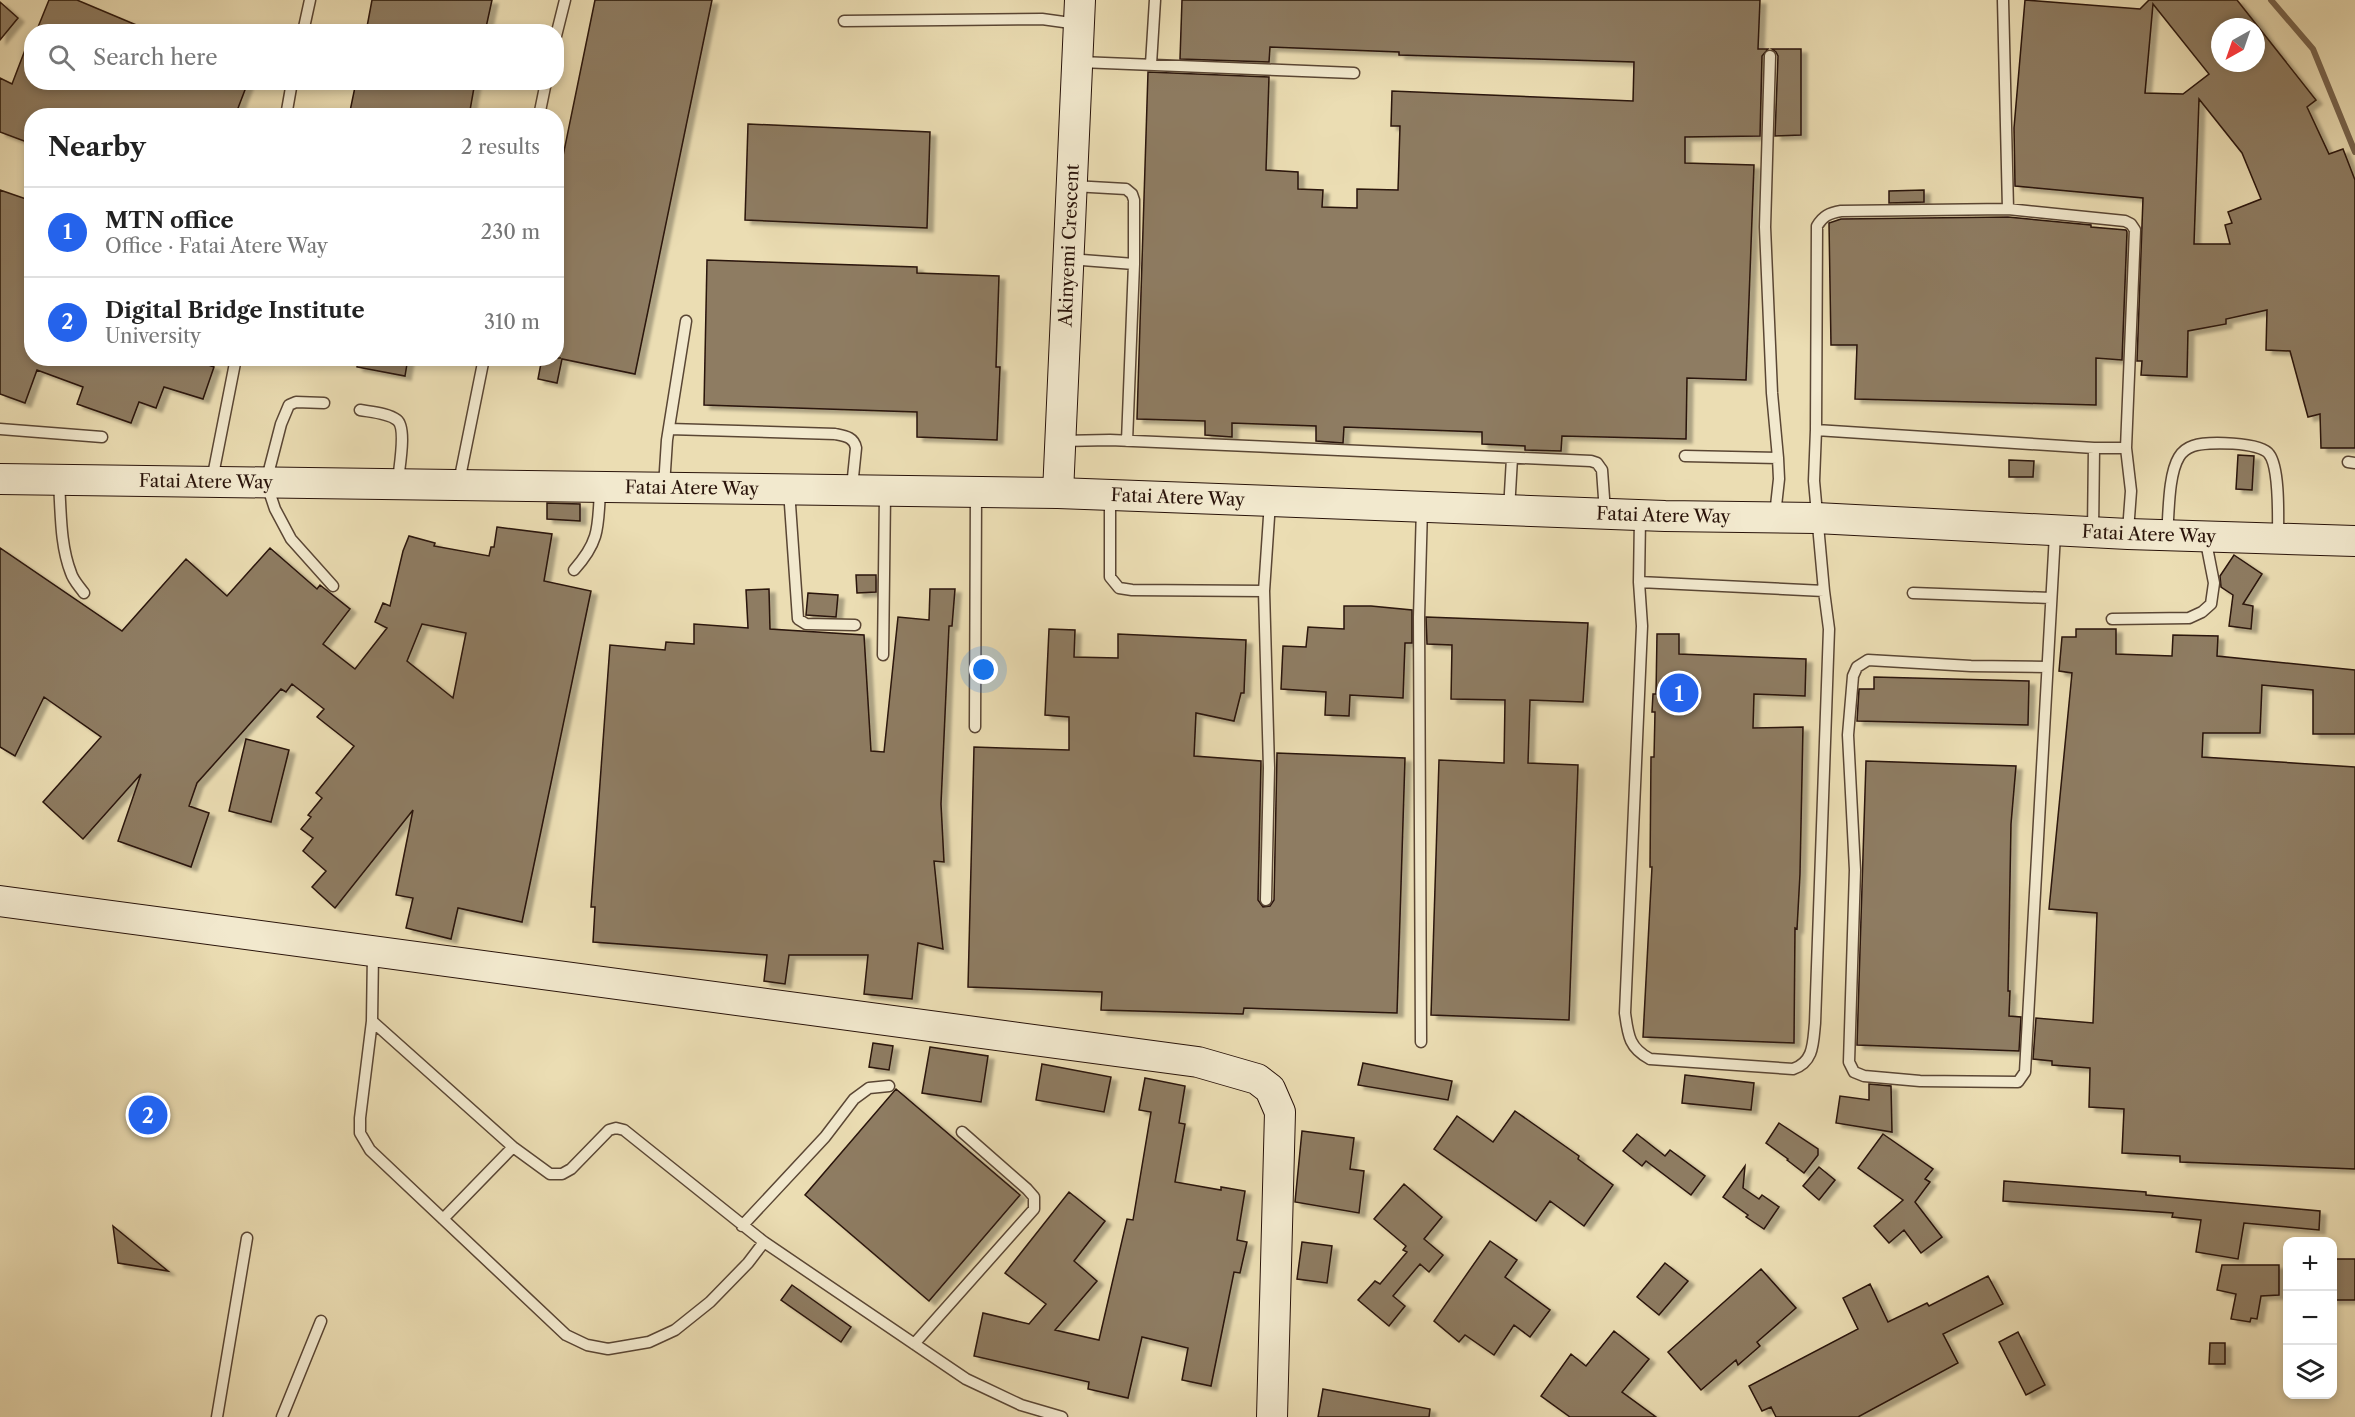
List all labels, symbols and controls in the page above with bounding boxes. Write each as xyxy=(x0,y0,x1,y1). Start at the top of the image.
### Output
north arrow xyxy=(2211,18,2265,72)
search box xyxy=(24,24,564,90)
icon: search xyxy=(45,41,78,74)
text: Search here xyxy=(93,44,218,71)
text: Nearby xyxy=(48,131,146,163)
text: 2 results xyxy=(461,135,540,159)
street label: Akinyemi Crescent xyxy=(1054,163,1084,328)
text: MTN office xyxy=(105,207,234,234)
text: 1 xyxy=(63,220,72,244)
text: 230 m xyxy=(481,220,540,244)
text: Office · Fatai Atere Way xyxy=(105,234,328,258)
text: Digital Bridge Institute xyxy=(105,297,365,324)
text: 2 xyxy=(62,310,73,334)
text: 310 m xyxy=(484,310,540,334)
text: University xyxy=(105,324,201,348)
street label: Fatai Atere Way xyxy=(139,470,274,494)
street label: Fatai Atere Way xyxy=(625,476,760,500)
street label: Fatai Atere Way xyxy=(1110,484,1246,511)
street label: Fatai Atere Way xyxy=(1596,502,1732,528)
street label: Fatai Atere Way xyxy=(2081,521,2218,548)
your location xyxy=(969,655,998,684)
pin: 1 xyxy=(1660,670,1698,716)
pin: 2 xyxy=(128,1092,168,1138)
map controls xyxy=(2283,1237,2337,1399)
button: + xyxy=(2283,1237,2337,1291)
button: − xyxy=(2283,1291,2337,1345)
button: layers xyxy=(2283,1345,2337,1399)

